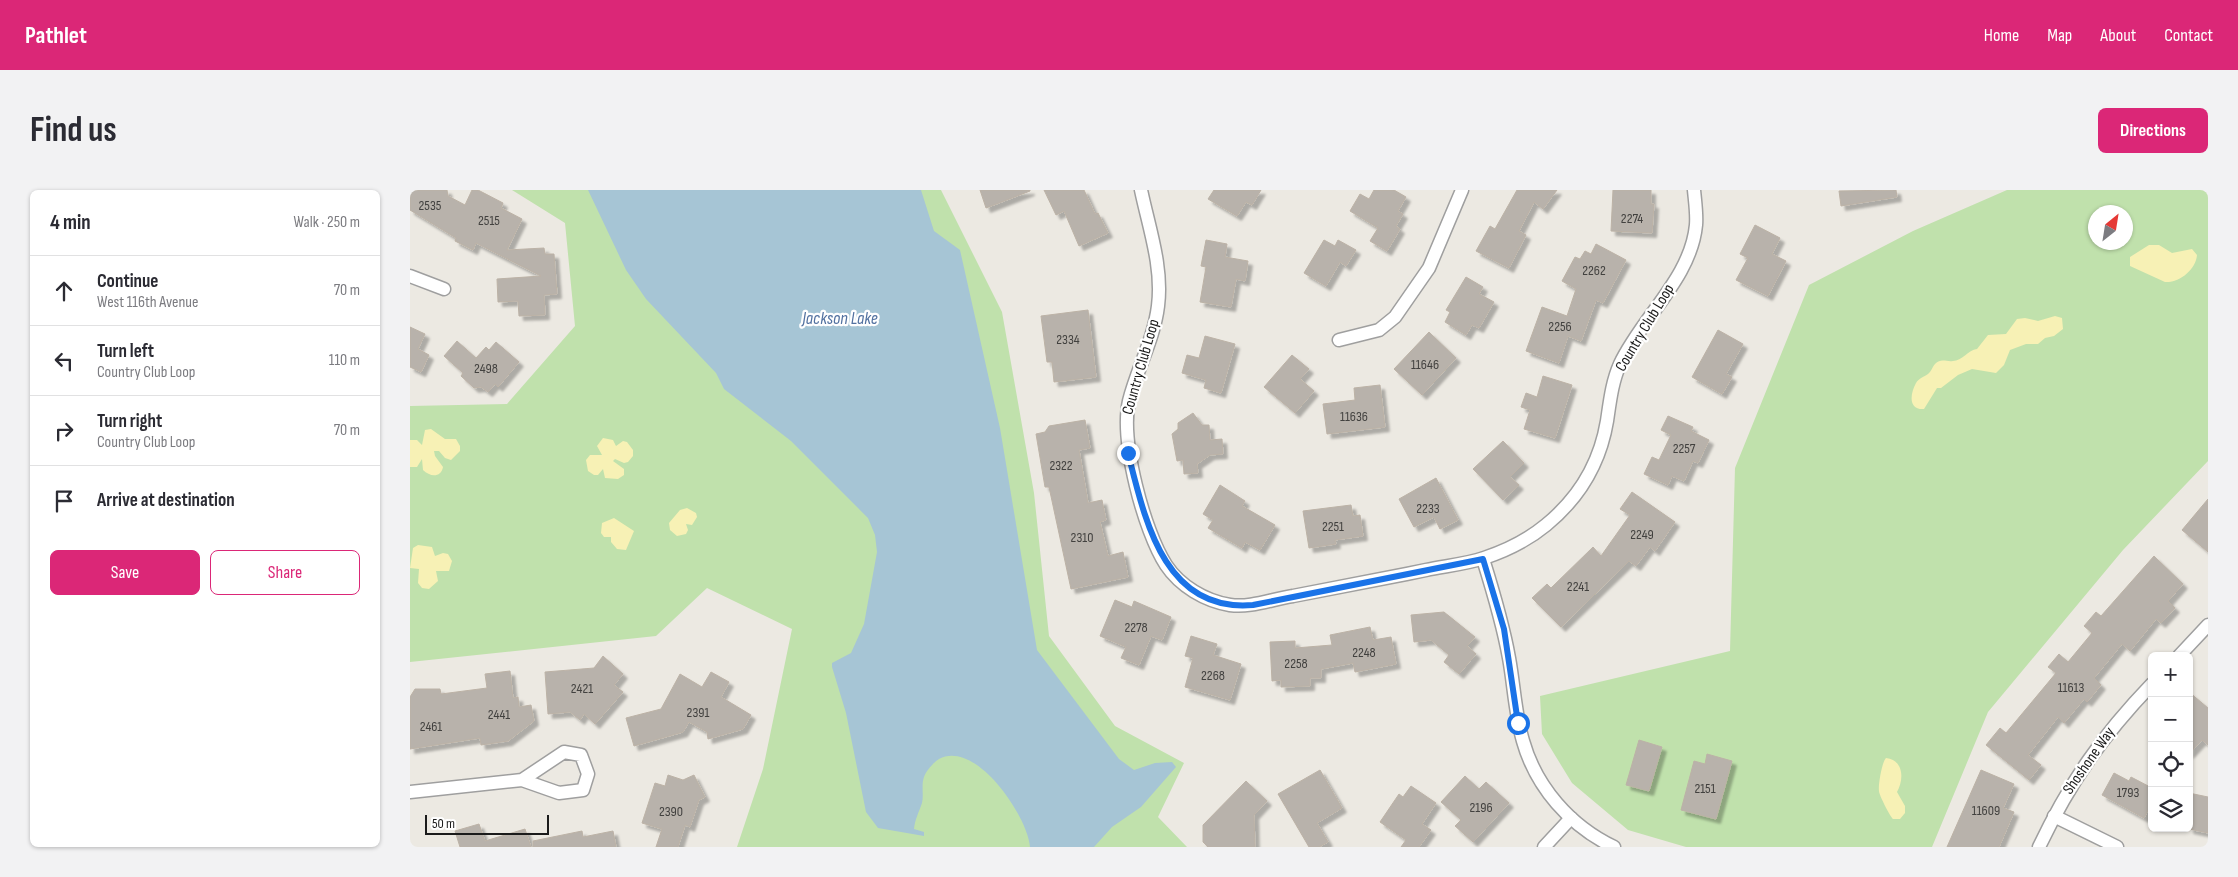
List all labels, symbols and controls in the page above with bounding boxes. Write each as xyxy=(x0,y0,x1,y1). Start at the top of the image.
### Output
text: Pathlet xyxy=(25,21,87,50)
text: Home xyxy=(1984,25,2019,46)
text: Map xyxy=(2047,25,2072,46)
text: About xyxy=(2100,25,2136,46)
text: Contact xyxy=(2164,25,2213,46)
button: Directions xyxy=(2098,108,2208,153)
text: Find us xyxy=(30,109,117,152)
house number: 2535 xyxy=(419,197,442,214)
north arrow xyxy=(2088,205,2133,250)
text: 4 min xyxy=(50,210,91,235)
house number: 2274 xyxy=(1621,210,1643,227)
house number: 2515 xyxy=(478,212,500,229)
text: Walk · 250 m xyxy=(294,213,360,232)
house number: 2262 xyxy=(1582,262,1606,279)
text: Continue xyxy=(97,270,158,293)
icon: ahead xyxy=(50,277,78,305)
text: 70 m xyxy=(334,281,360,300)
street label: Country Club Loop xyxy=(1611,281,1679,375)
text: West 116th Avenue xyxy=(97,293,198,312)
water label: Jackson Lake xyxy=(801,308,878,329)
street label: Country Club Loop xyxy=(1118,317,1164,417)
house number: 2256 xyxy=(1548,318,1572,335)
house number: 2334 xyxy=(1056,331,1080,348)
text: Turn left xyxy=(97,340,154,363)
icon: left xyxy=(50,347,78,375)
text: 110 m xyxy=(329,351,360,370)
house number: 11646 xyxy=(1411,356,1439,373)
house number: 2498 xyxy=(474,360,498,377)
text: Country Club Loop xyxy=(97,363,195,382)
house number: 11636 xyxy=(1340,408,1368,425)
text: Turn right xyxy=(97,410,162,433)
icon: right xyxy=(50,417,78,445)
text: 70 m xyxy=(334,421,360,440)
text: Country Club Loop xyxy=(97,433,195,452)
house number: 2257 xyxy=(1673,440,1696,457)
route end xyxy=(1117,442,1140,465)
house number: 2322 xyxy=(1049,457,1073,474)
icon: arrive xyxy=(50,487,78,515)
text: Arrive at destination xyxy=(97,489,235,512)
house number: 2233 xyxy=(1416,500,1440,517)
house number: 2251 xyxy=(1322,518,1344,535)
house number: 2249 xyxy=(1630,526,1654,543)
house number: 2310 xyxy=(1071,529,1093,546)
button: Save xyxy=(50,550,200,595)
button: Share xyxy=(210,550,360,595)
house number: 2241 xyxy=(1567,578,1589,595)
house number: 2278 xyxy=(1124,619,1148,636)
house number: 2248 xyxy=(1352,644,1376,661)
map controls xyxy=(2148,652,2193,832)
button: + xyxy=(2148,652,2193,697)
house number: 2258 xyxy=(1284,655,1308,672)
house number: 2268 xyxy=(1201,667,1225,684)
house number: 11613 xyxy=(2058,679,2084,696)
house number: 2421 xyxy=(571,680,593,697)
button: − xyxy=(2148,697,2193,742)
house number: 2391 xyxy=(687,704,709,721)
house number: 2441 xyxy=(488,706,510,723)
route start xyxy=(1507,712,1530,735)
house number: 2461 xyxy=(420,718,442,735)
street label: Shoshone Way xyxy=(2059,724,2119,798)
button: locate xyxy=(2148,742,2193,787)
house number: 2151 xyxy=(1694,780,1716,797)
house number: 1793 xyxy=(2117,784,2139,801)
button: layers xyxy=(2148,787,2193,832)
house number: 2196 xyxy=(1469,799,1493,816)
house number: 11609 xyxy=(1972,802,2000,819)
house number: 2390 xyxy=(659,803,683,820)
scale bar xyxy=(425,812,549,835)
text: 50 m xyxy=(432,815,455,832)

